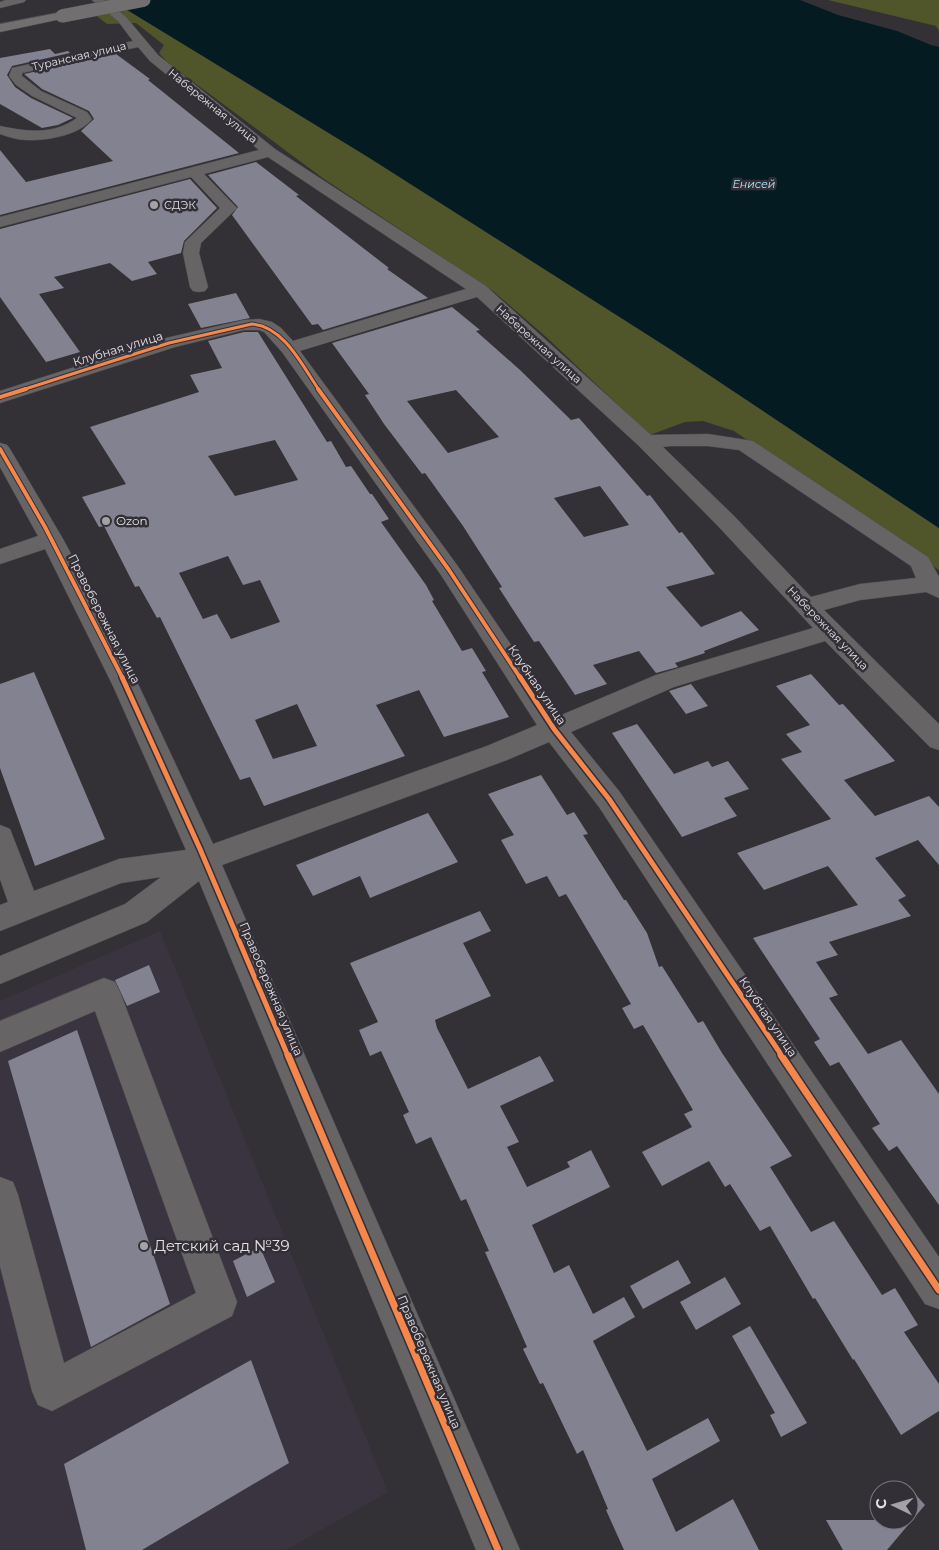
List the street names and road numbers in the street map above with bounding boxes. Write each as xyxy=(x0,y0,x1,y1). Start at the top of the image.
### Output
street label: Туранская улица xyxy=(30,38,128,74)
street label: Набережная улица xyxy=(166,66,260,146)
street label: Набережная улица xyxy=(493,302,585,386)
street label: Клубная улица xyxy=(71,328,165,369)
street label: Правобережная улица xyxy=(65,551,144,686)
street label: Набережная улица xyxy=(785,583,871,673)
street label: Клубная улица xyxy=(505,642,570,728)
street label: Правобережная улица xyxy=(236,920,306,1058)
street label: Клубная улица xyxy=(736,974,801,1060)
street label: Правобережная улица xyxy=(394,1293,464,1431)

